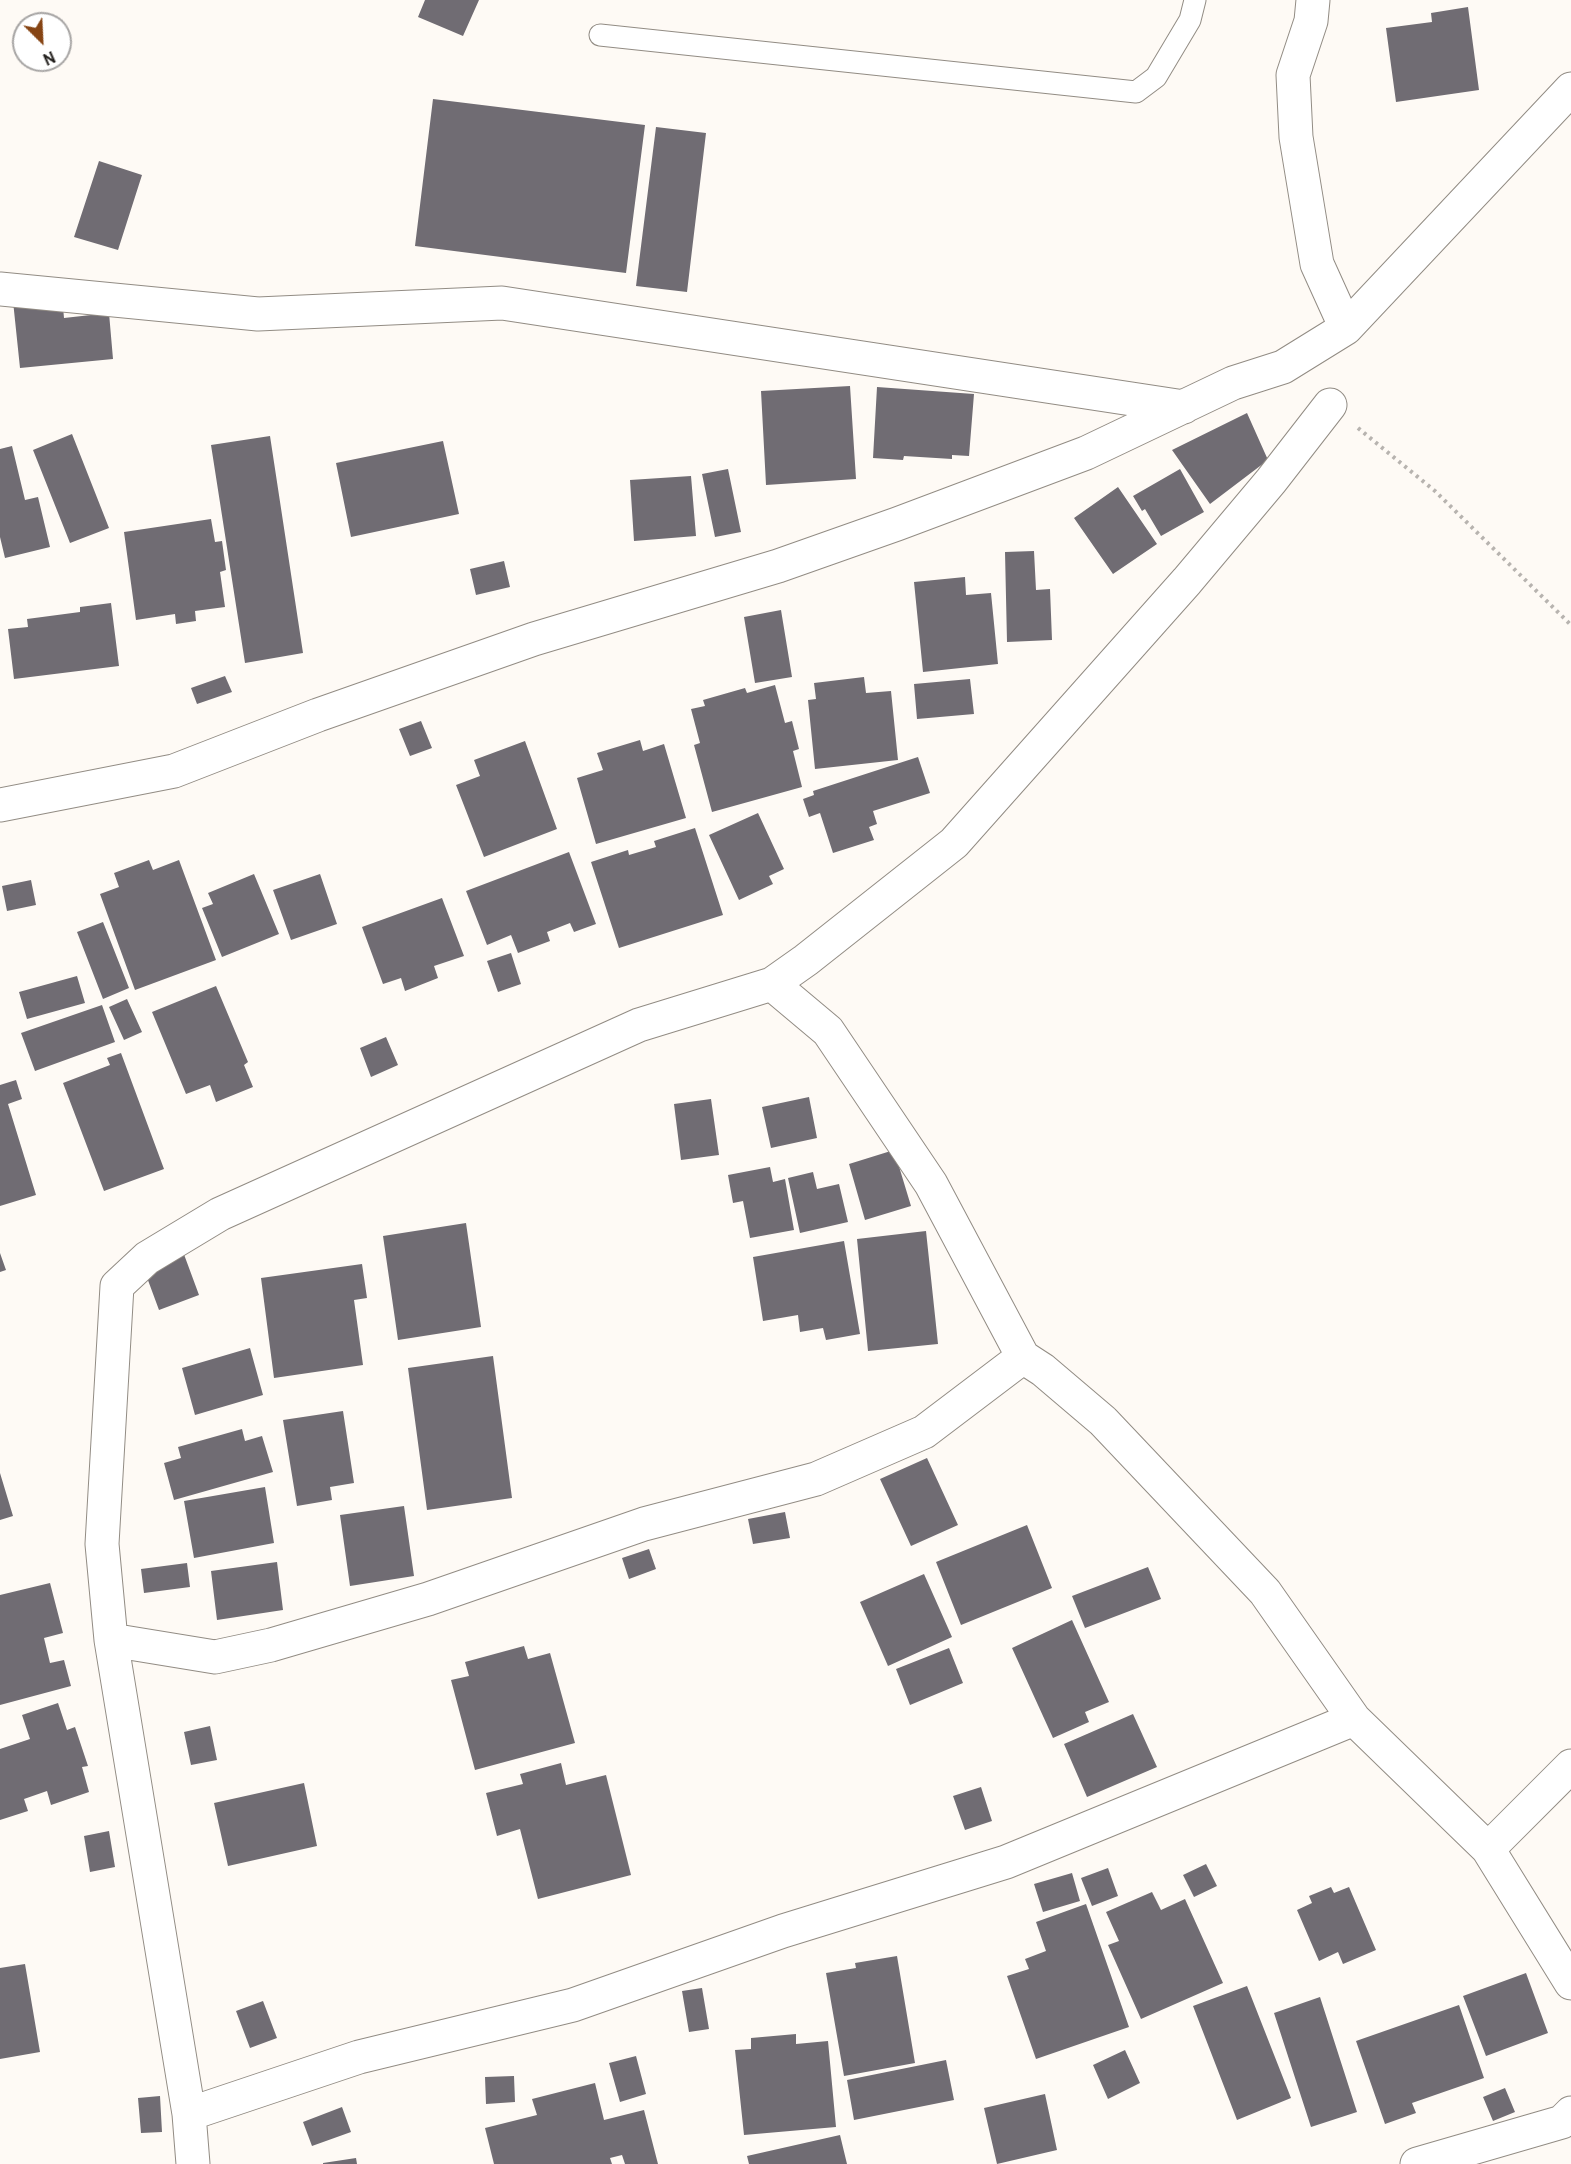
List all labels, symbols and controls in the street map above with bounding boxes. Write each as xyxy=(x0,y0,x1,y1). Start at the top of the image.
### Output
north arrow xyxy=(12,12,72,72)
text: N xyxy=(39,45,58,68)

